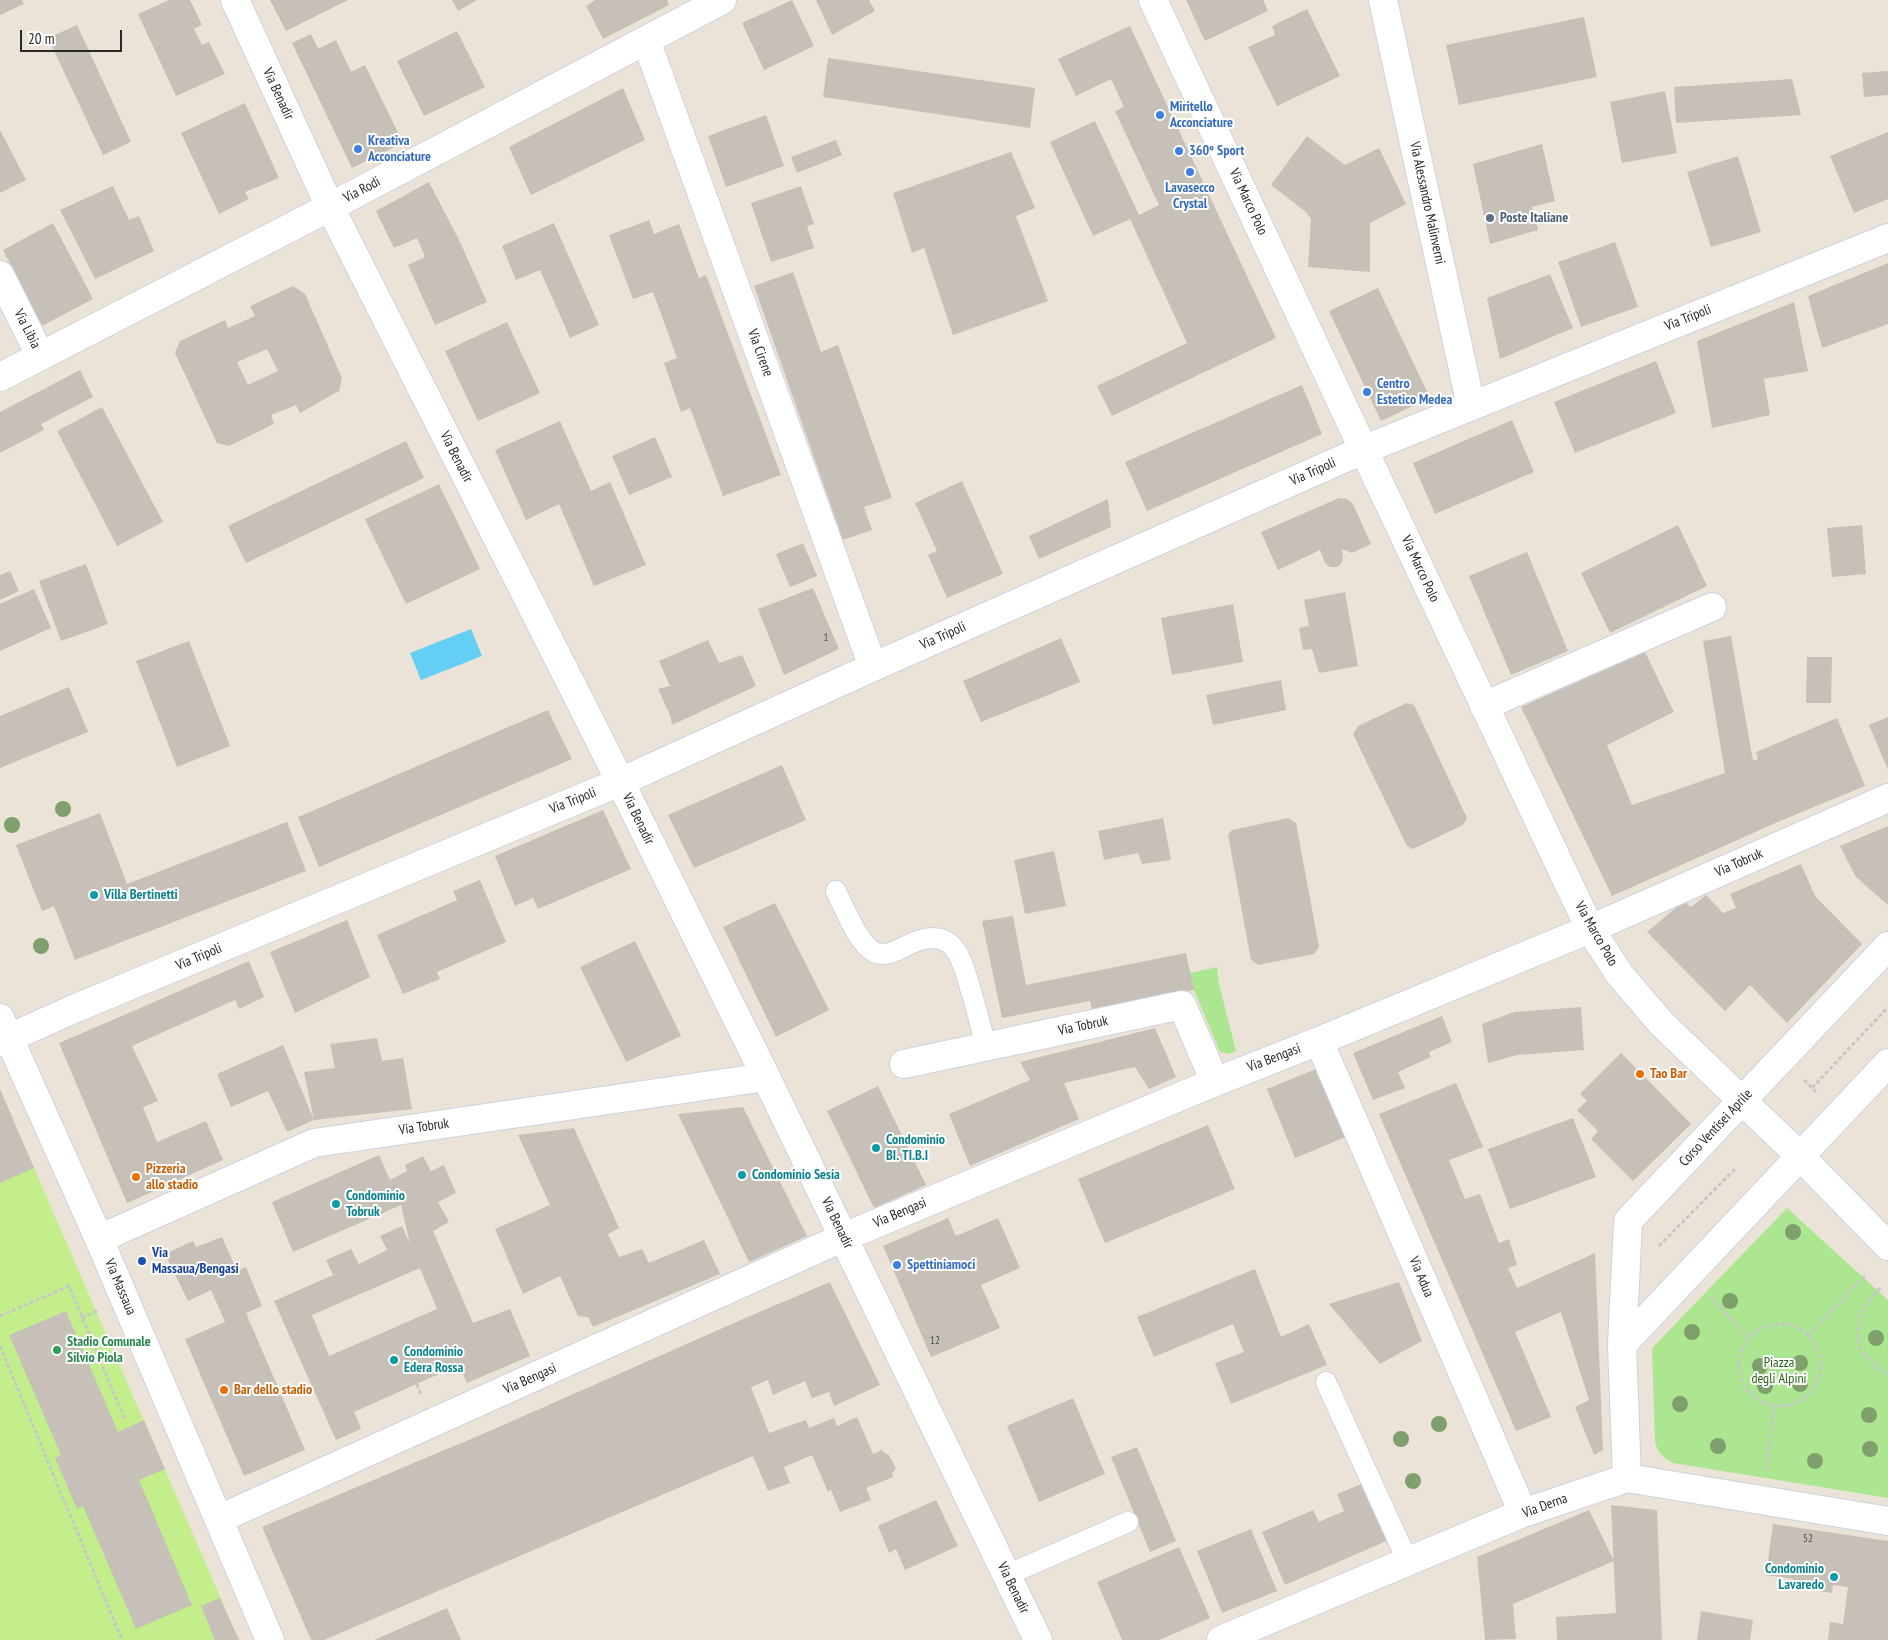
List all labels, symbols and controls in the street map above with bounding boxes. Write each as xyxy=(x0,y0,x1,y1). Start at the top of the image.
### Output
scale bar xyxy=(22,20,125,52)
text: 20 m xyxy=(28,29,54,48)
street label: Via Benadir xyxy=(259,65,297,123)
place label: Miritello Acconciature xyxy=(1170,99,1233,132)
marker: Miritello Acconciature xyxy=(1154,109,1166,121)
place label: Kreativa Acconciature xyxy=(368,133,431,166)
street label: Via Alessandro Malinverni xyxy=(1406,140,1448,266)
marker: Kreativa Acconciature xyxy=(352,143,364,155)
place label: 360° Sport xyxy=(1189,143,1244,159)
marker: 360° Sport xyxy=(1173,145,1185,157)
marker: Lavasecco Crystal xyxy=(1184,166,1196,178)
street label: Via Marco Polo xyxy=(1225,166,1271,238)
street label: Via Rodi xyxy=(341,173,383,207)
place label: Lavasecco Crystal xyxy=(1165,180,1215,212)
place label: Poste Italiane xyxy=(1500,210,1568,226)
marker: Poste Italiane xyxy=(1484,212,1496,224)
street label: Via Tripoli xyxy=(1662,301,1714,335)
street label: Via Libia xyxy=(10,307,44,351)
street label: Via Cirene xyxy=(744,327,776,379)
place label: Centro Estetico Medea xyxy=(1377,376,1452,408)
marker: Centro Estetico Medea xyxy=(1361,386,1373,398)
street label: Via Benadir xyxy=(436,429,476,485)
street label: Via Tripoli xyxy=(1287,454,1339,490)
street label: Via Marco Polo xyxy=(1397,533,1443,605)
street label: Via Tripoli xyxy=(917,618,969,654)
house number: 1 xyxy=(824,631,828,645)
street label: Via Tripoli xyxy=(547,784,599,818)
street label: Via Benadir xyxy=(618,791,658,847)
street label: Via Tobruk xyxy=(1713,845,1765,881)
place label: Villa Bertinetti xyxy=(104,887,178,903)
marker: Villa Bertinetti xyxy=(88,889,100,901)
street label: Via Marco Polo xyxy=(1571,899,1621,969)
street label: Via Tripoli xyxy=(173,940,225,974)
street label: Via Tobruk xyxy=(1057,1013,1109,1039)
street label: Via Bengasi xyxy=(1245,1040,1303,1076)
place label: Tao Bar xyxy=(1650,1066,1687,1082)
marker: Tao Bar xyxy=(1634,1068,1646,1080)
street label: Corso Ventisei Aprile xyxy=(1676,1086,1756,1170)
street label: Via Tobruk xyxy=(398,1115,450,1139)
place label: Condominio BI. TI.B.I xyxy=(886,1132,945,1164)
marker: Condominio BI. TI.B.I xyxy=(870,1142,882,1154)
place label: Pizzeria allo stadio xyxy=(146,1161,198,1194)
place label: Condominio Sesia xyxy=(752,1167,840,1183)
marker: Condominio Sesia xyxy=(736,1169,748,1181)
marker: Pizzeria allo stadio xyxy=(130,1171,142,1183)
place label: Condominio Tobruk xyxy=(346,1188,405,1220)
street label: Via Bengasi xyxy=(871,1194,929,1232)
street label: Via Benadir xyxy=(817,1195,857,1251)
marker: Condominio Tobruk xyxy=(330,1198,342,1210)
place label: Via Massaua/Bengasi xyxy=(152,1245,239,1278)
street label: Via Adua xyxy=(1405,1254,1437,1300)
marker: Via Massaua/Bengasi xyxy=(136,1255,148,1267)
street label: Via Massaua xyxy=(101,1256,139,1318)
place label: Spettiniamoci xyxy=(907,1257,975,1273)
marker: Spettiniamoci xyxy=(891,1259,903,1271)
place label: Stadio Comunale Silvio Piola xyxy=(67,1334,151,1366)
house number: 12 xyxy=(930,1334,940,1348)
marker: Stadio Comunale Silvio Piola xyxy=(51,1344,63,1356)
place label: Condominio Edera Rossa xyxy=(404,1344,463,1376)
marker: Condominio Edera Rossa xyxy=(388,1354,400,1366)
park label: Piazza degli Alpini xyxy=(1751,1355,1807,1388)
street label: Via Bengasi xyxy=(501,1360,559,1398)
place label: Bar dello stadio xyxy=(234,1382,312,1398)
marker: Bar dello stadio xyxy=(218,1384,230,1396)
street label: Via Derna xyxy=(1520,1490,1570,1522)
house number: 52 xyxy=(1803,1532,1813,1546)
street label: Via Benadir xyxy=(993,1560,1033,1616)
place label: Condominio Lavaredo xyxy=(1765,1561,1824,1594)
marker: Condominio Lavaredo xyxy=(1828,1571,1840,1583)

